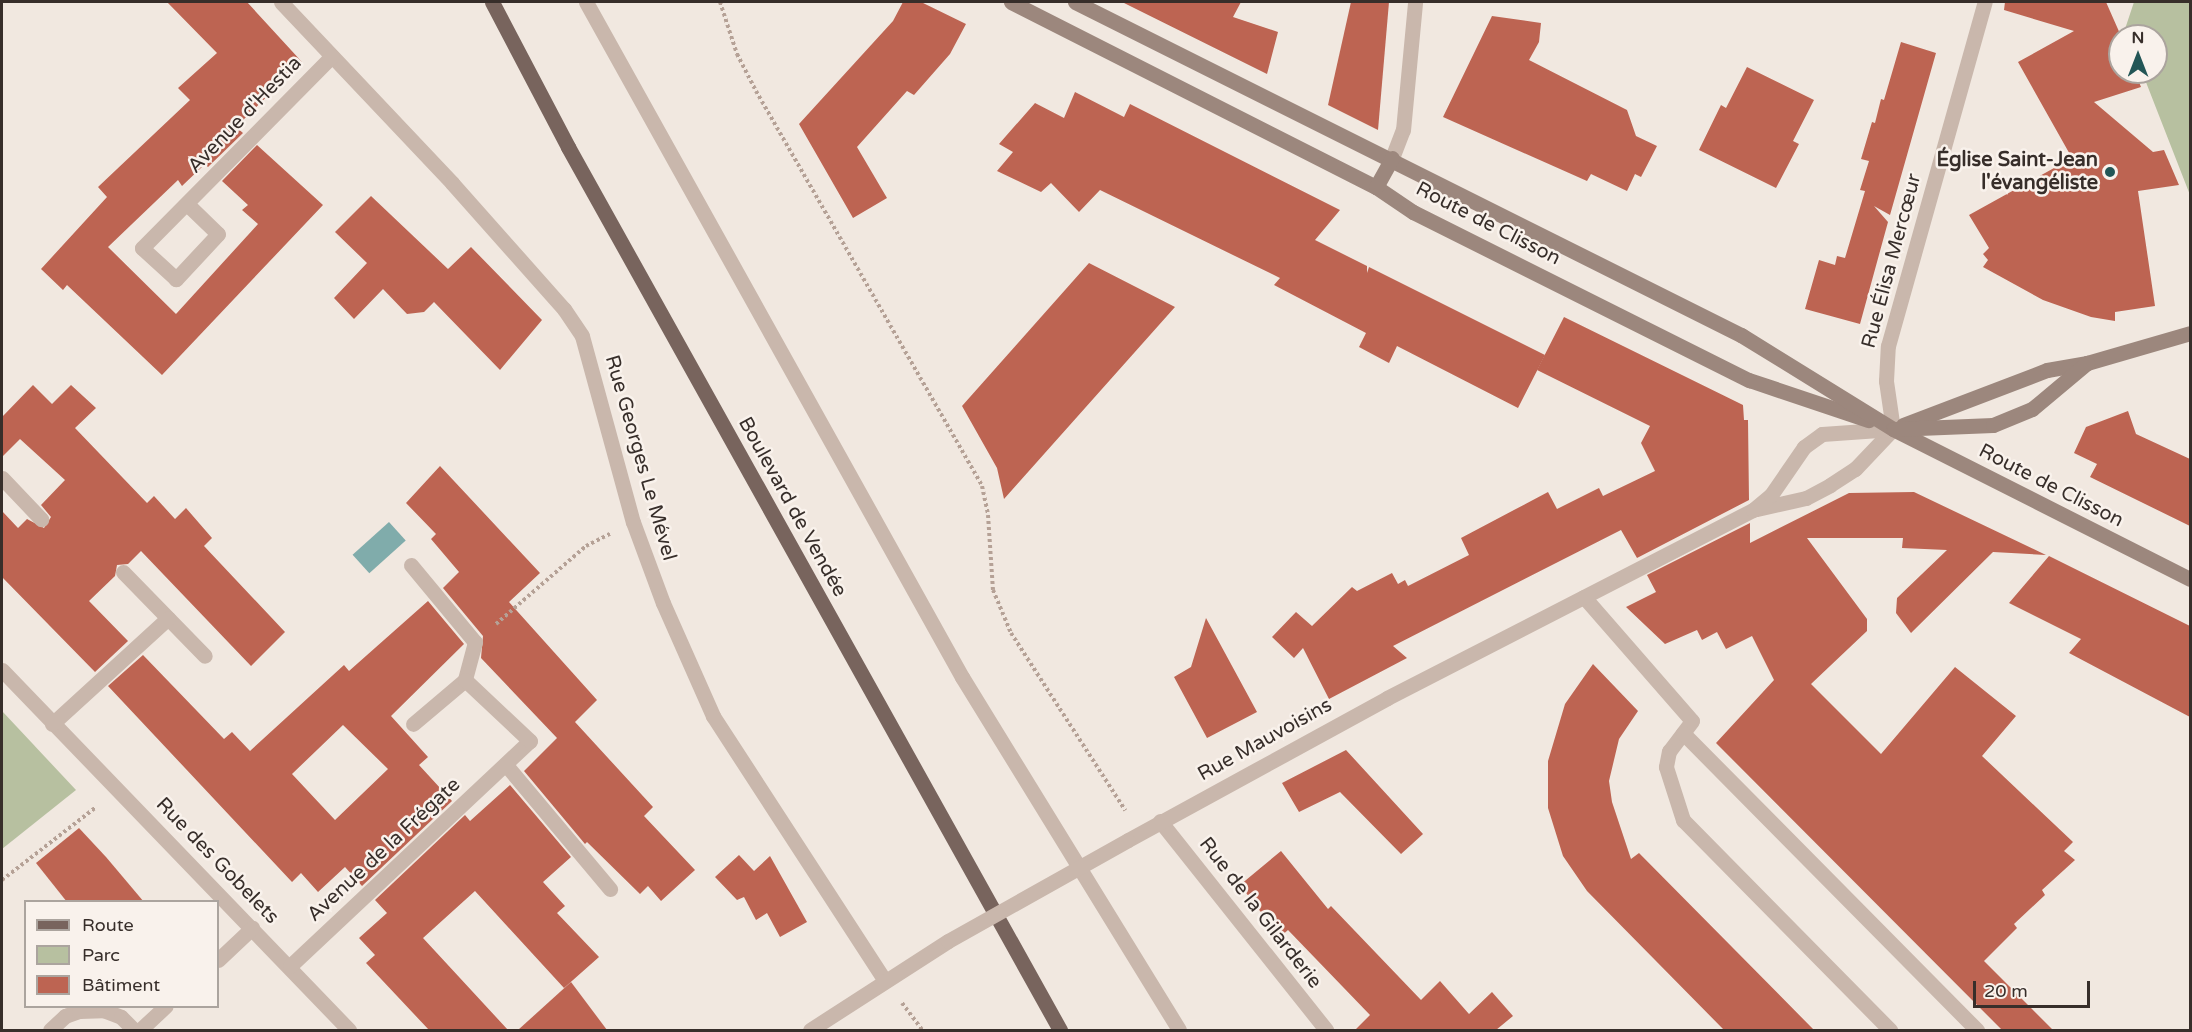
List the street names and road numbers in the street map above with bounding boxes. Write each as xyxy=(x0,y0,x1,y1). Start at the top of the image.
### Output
street label: Avenue d'Hestia xyxy=(183,52,307,178)
street label: Rue Élisa Mercœur xyxy=(1857,171,1927,351)
street label: Route de Clisson xyxy=(1412,177,1564,271)
street label: Rue Georges Le Mével xyxy=(599,352,681,564)
street label: Boulevard de Vendée xyxy=(733,413,851,601)
street label: Route de Clisson xyxy=(1975,439,2127,533)
street label: Rue Mauvoisins xyxy=(1194,693,1336,787)
street label: Avenue de la Frégate xyxy=(303,773,465,927)
street label: Rue des Gobelets xyxy=(151,793,283,929)
street label: Rue de la Gilarderie xyxy=(1194,833,1326,993)

